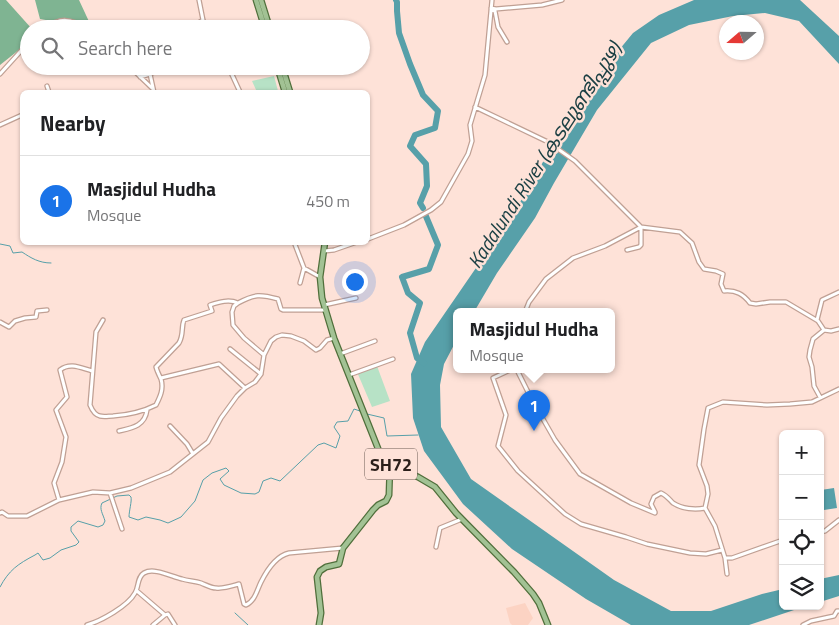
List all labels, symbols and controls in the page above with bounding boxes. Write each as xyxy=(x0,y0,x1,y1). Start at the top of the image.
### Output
north arrow xyxy=(719,15,764,60)
search box xyxy=(20,20,370,75)
text: Search here xyxy=(78,33,172,62)
icon: search xyxy=(38,34,66,62)
water label: Kadalundi River (കടലുണ്ടിപ്പുഴ) xyxy=(459,35,630,274)
text: Nearby xyxy=(40,107,105,139)
text: Masjidul Hudha xyxy=(87,174,216,203)
text: 1 xyxy=(52,189,60,213)
text: 450 m xyxy=(306,189,350,213)
text: Mosque xyxy=(87,203,141,227)
your location xyxy=(342,269,368,295)
popup xyxy=(453,308,615,373)
text: Masjidul Hudha xyxy=(469,314,599,343)
text: Mosque xyxy=(469,343,524,367)
pin: 1 xyxy=(518,390,550,431)
map controls xyxy=(779,430,824,610)
button: + xyxy=(779,430,824,475)
road number: SH72 xyxy=(365,448,417,479)
button: − xyxy=(779,475,824,520)
button: locate xyxy=(779,520,824,565)
button: layers xyxy=(779,565,824,610)

